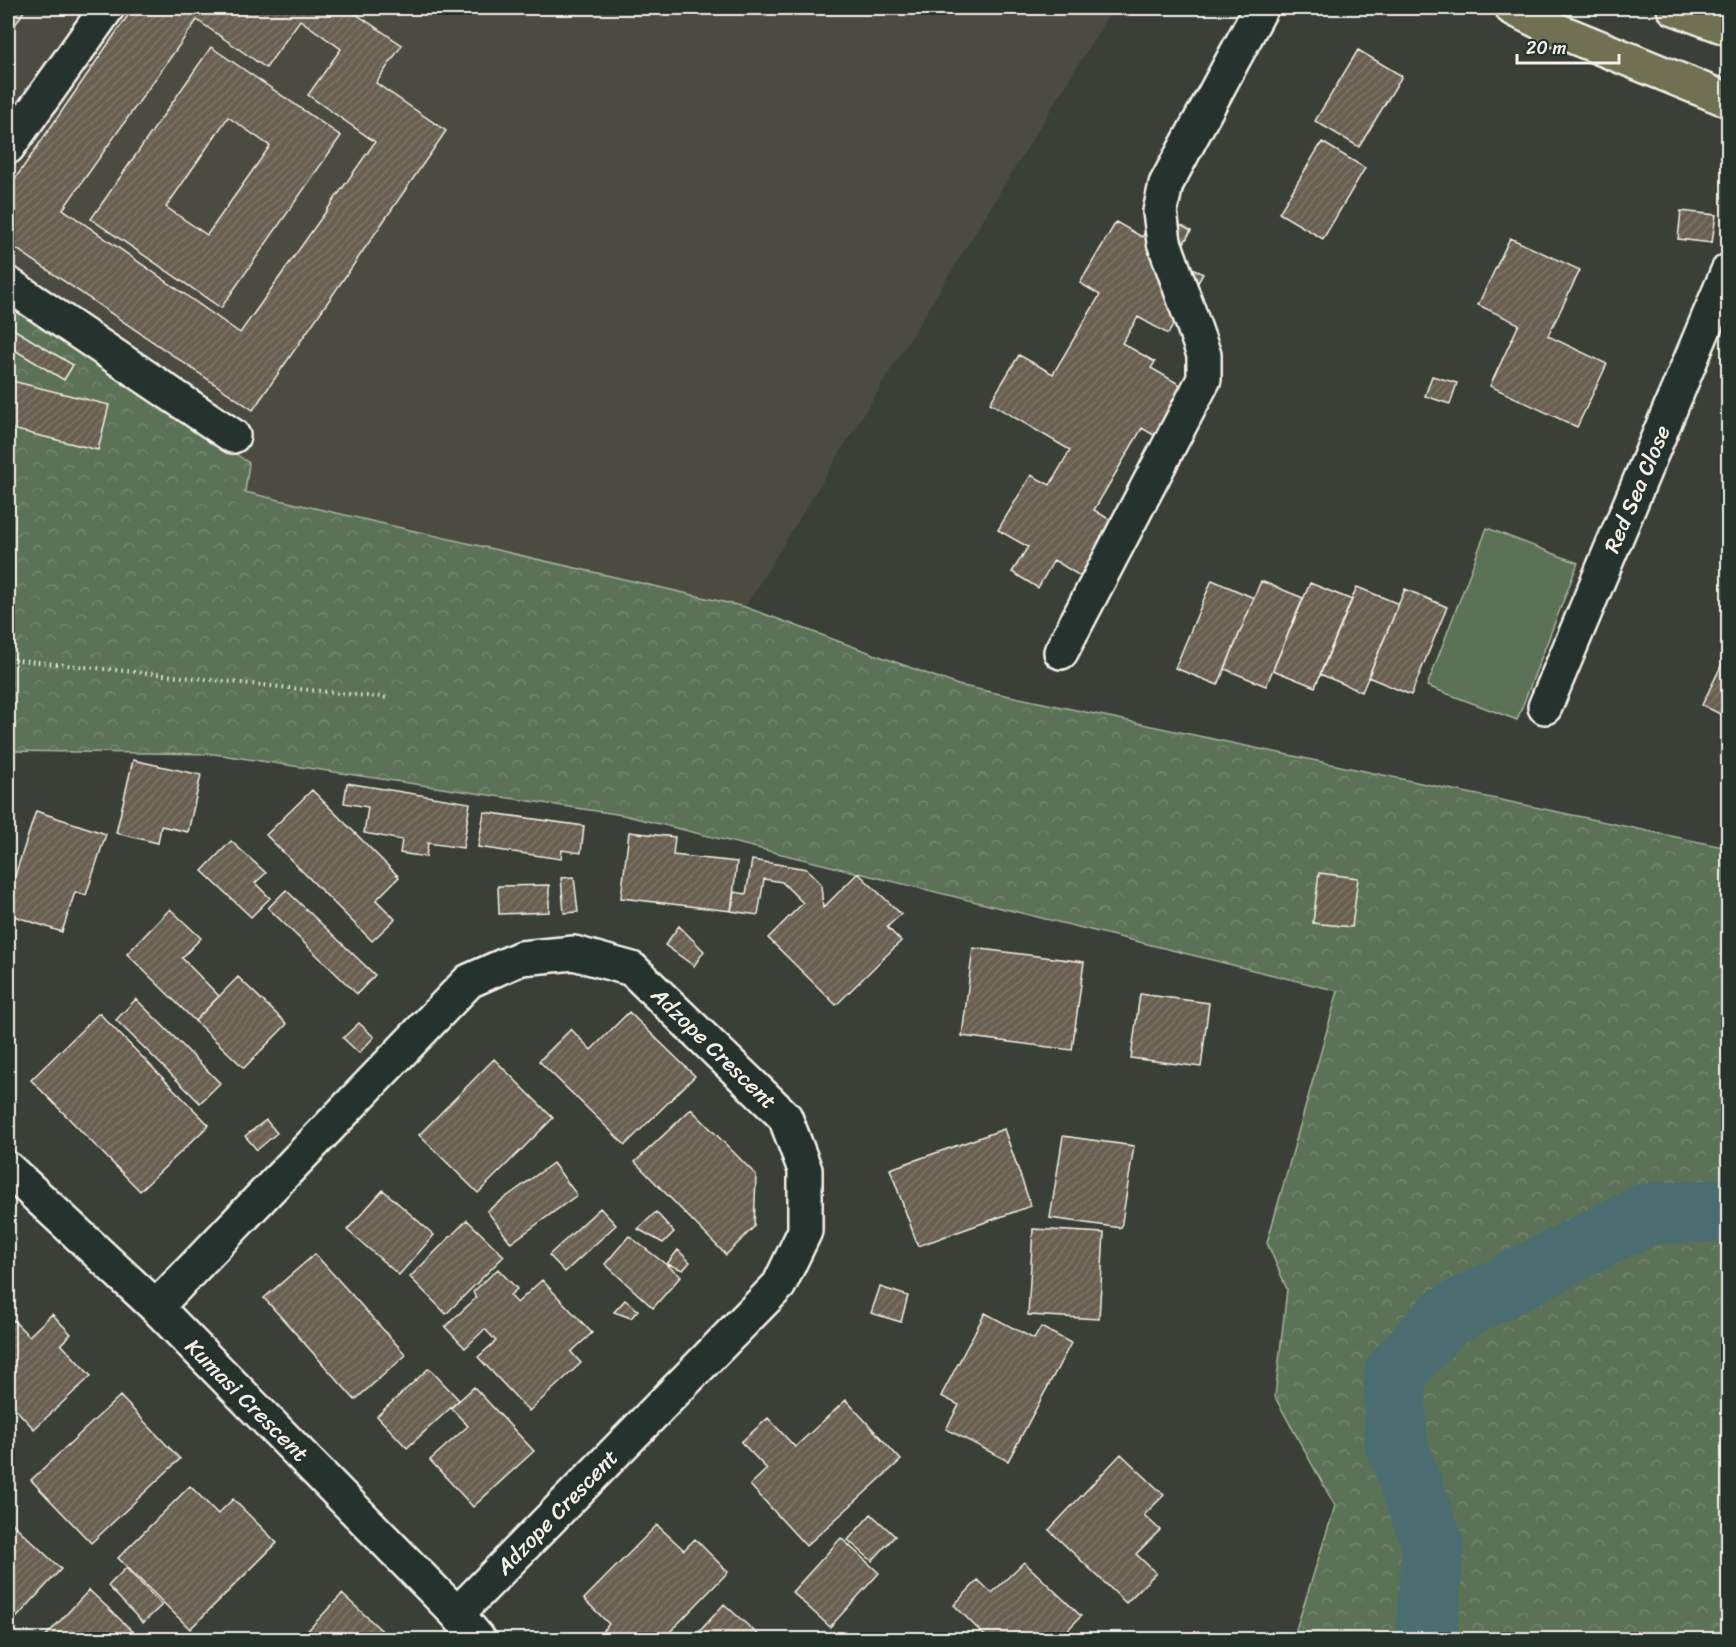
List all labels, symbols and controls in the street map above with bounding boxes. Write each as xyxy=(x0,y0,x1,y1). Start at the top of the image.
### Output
scale bar xyxy=(1517,27,1619,65)
text: 20 m xyxy=(1526,32,1566,64)
street label: Red Sea Close xyxy=(1592,419,1682,559)
street label: Adzope Crescent xyxy=(641,976,787,1119)
street label: Kumasi Crescent xyxy=(176,1329,319,1472)
street label: Adzope Crescent xyxy=(485,1439,628,1585)

